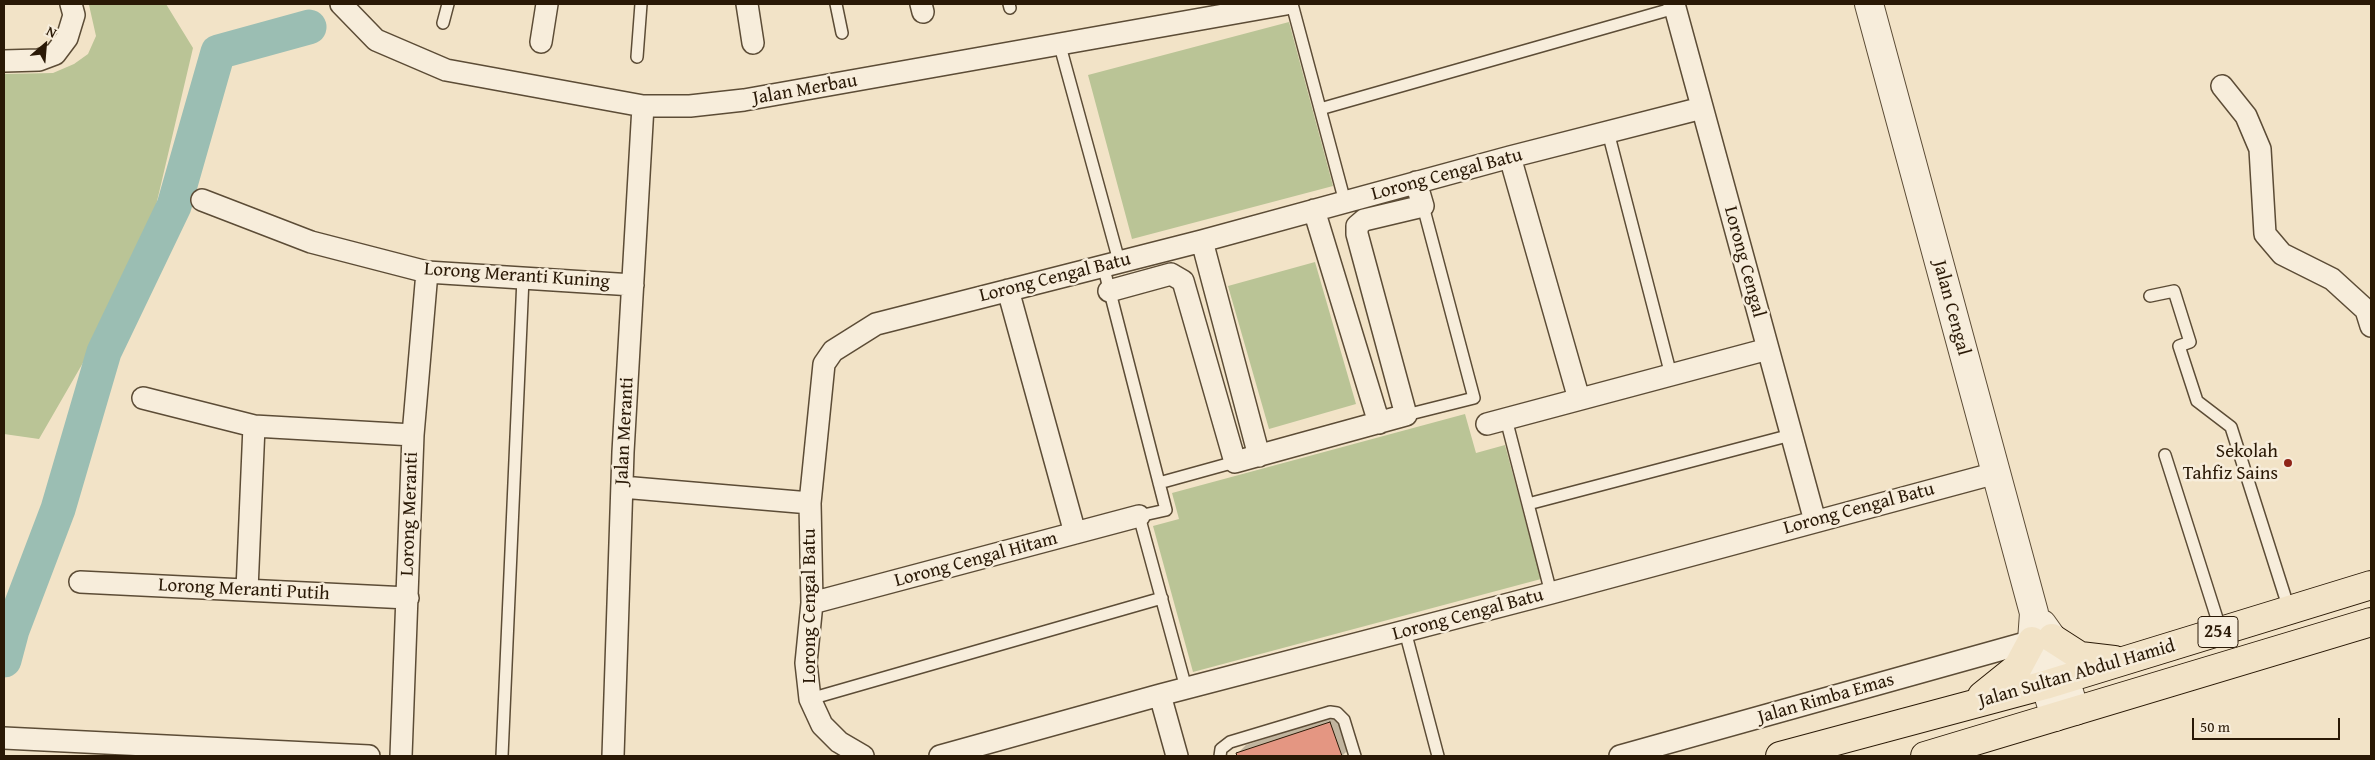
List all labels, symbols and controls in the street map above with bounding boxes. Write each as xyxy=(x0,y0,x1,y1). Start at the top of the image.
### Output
north arrow xyxy=(20,20,70,70)
text: N xyxy=(43,21,61,43)
street label: Jalan Merbau xyxy=(751,70,859,110)
street label: Lorong Cengal Batu xyxy=(1369,144,1525,206)
street label: Lorong Cengal xyxy=(1718,204,1770,320)
street label: Lorong Cengal Batu xyxy=(977,248,1133,308)
street label: Lorong Meranti Kuning xyxy=(423,258,611,294)
street label: Jalan Cengal xyxy=(1927,258,1975,358)
street label: Jalan Meranti xyxy=(611,376,639,486)
place label: Sekolah Tahfiz Sains xyxy=(2183,441,2278,485)
street label: Lorong Meranti xyxy=(396,451,424,577)
marker: Sekolah Tahfiz Sains xyxy=(2282,457,2294,469)
street label: Lorong Cengal Batu xyxy=(1781,478,1937,540)
street label: Lorong Cengal Hitam xyxy=(892,527,1060,593)
street label: Lorong Cengal Batu xyxy=(799,528,821,684)
street label: Lorong Meranti Putih xyxy=(158,574,330,606)
street label: Lorong Cengal Batu xyxy=(1390,584,1546,646)
road number: 254 xyxy=(2198,616,2238,648)
street label: Jalan Sultan Abdul Hamid xyxy=(1976,635,2178,713)
street label: Jalan Rimba Emas xyxy=(1755,669,1897,729)
scale bar xyxy=(2195,708,2342,740)
text: 50 m xyxy=(2200,716,2230,737)

